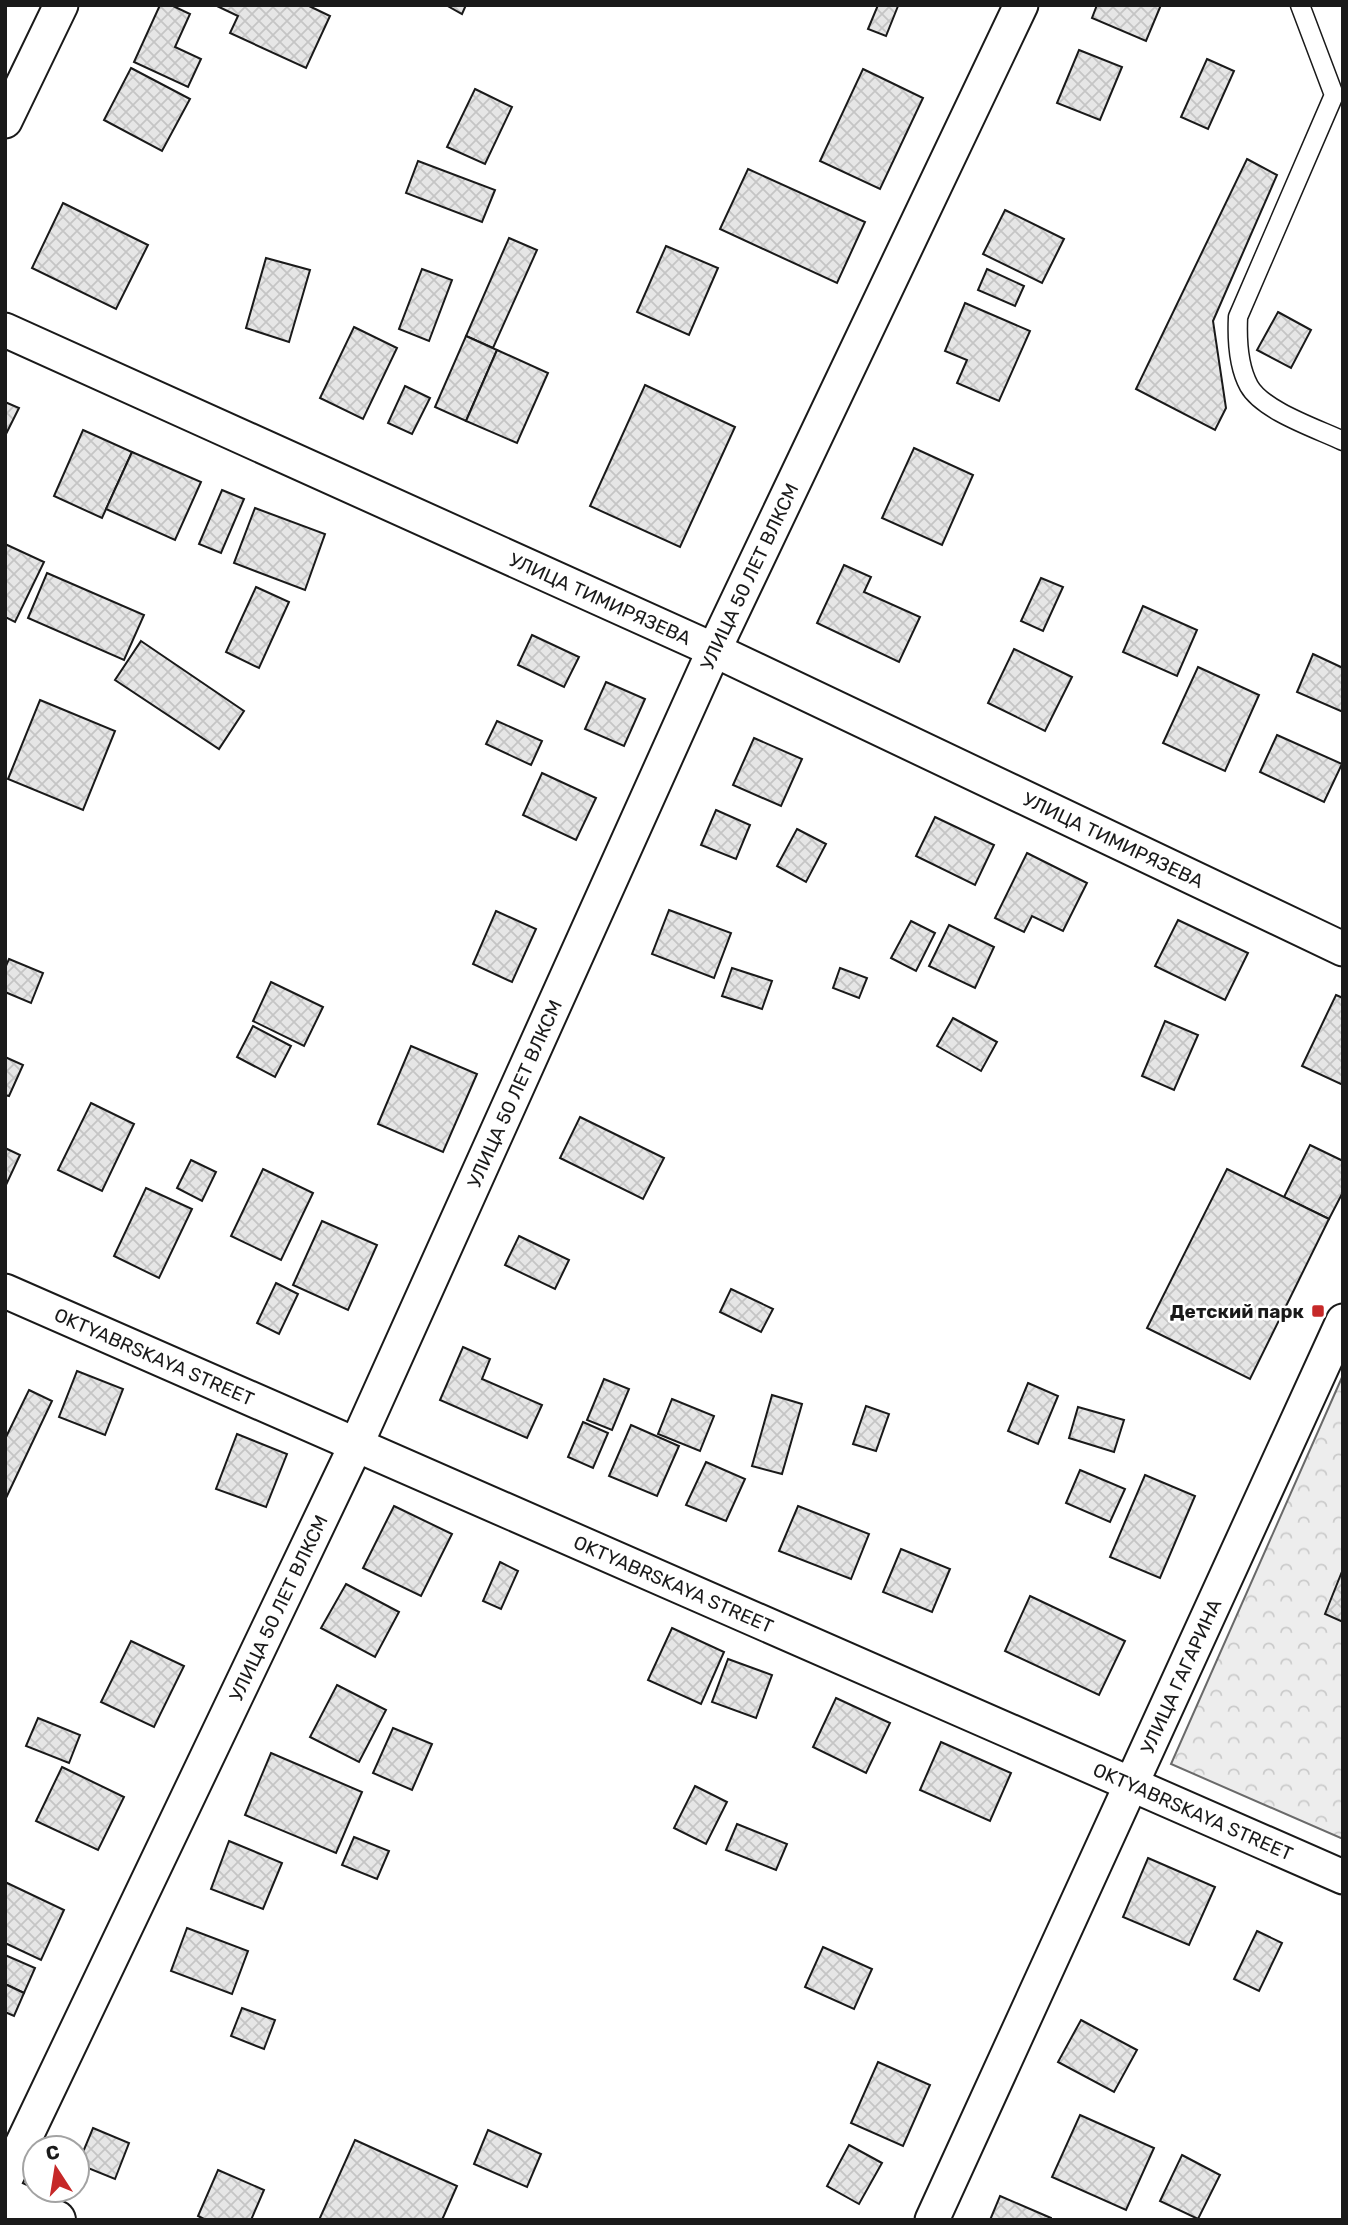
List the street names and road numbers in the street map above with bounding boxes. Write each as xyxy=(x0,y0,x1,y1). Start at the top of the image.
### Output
street label: УЛИЦА 50 ЛЕТ ВЛКСМ xyxy=(695,480,803,673)
street label: УЛИЦА ТИМИРЯЗЕВА xyxy=(506,548,695,650)
street label: УЛИЦА ТИМИРЯЗЕВА xyxy=(1019,787,1208,893)
street label: УЛИЦА 50 ЛЕТ ВЛКСМ xyxy=(462,996,567,1191)
street label: OKTYABRSKAYA STREET xyxy=(51,1303,258,1410)
street label: УЛИЦА 50 ЛЕТ ВЛКСМ xyxy=(224,1511,332,1705)
street label: OKTYABRSKAYA STREET xyxy=(570,1530,777,1638)
street label: УЛИЦА ГАГАРИНА xyxy=(1135,1595,1226,1757)
street label: OKTYABRSKAYA STREET xyxy=(1090,1758,1296,1865)

